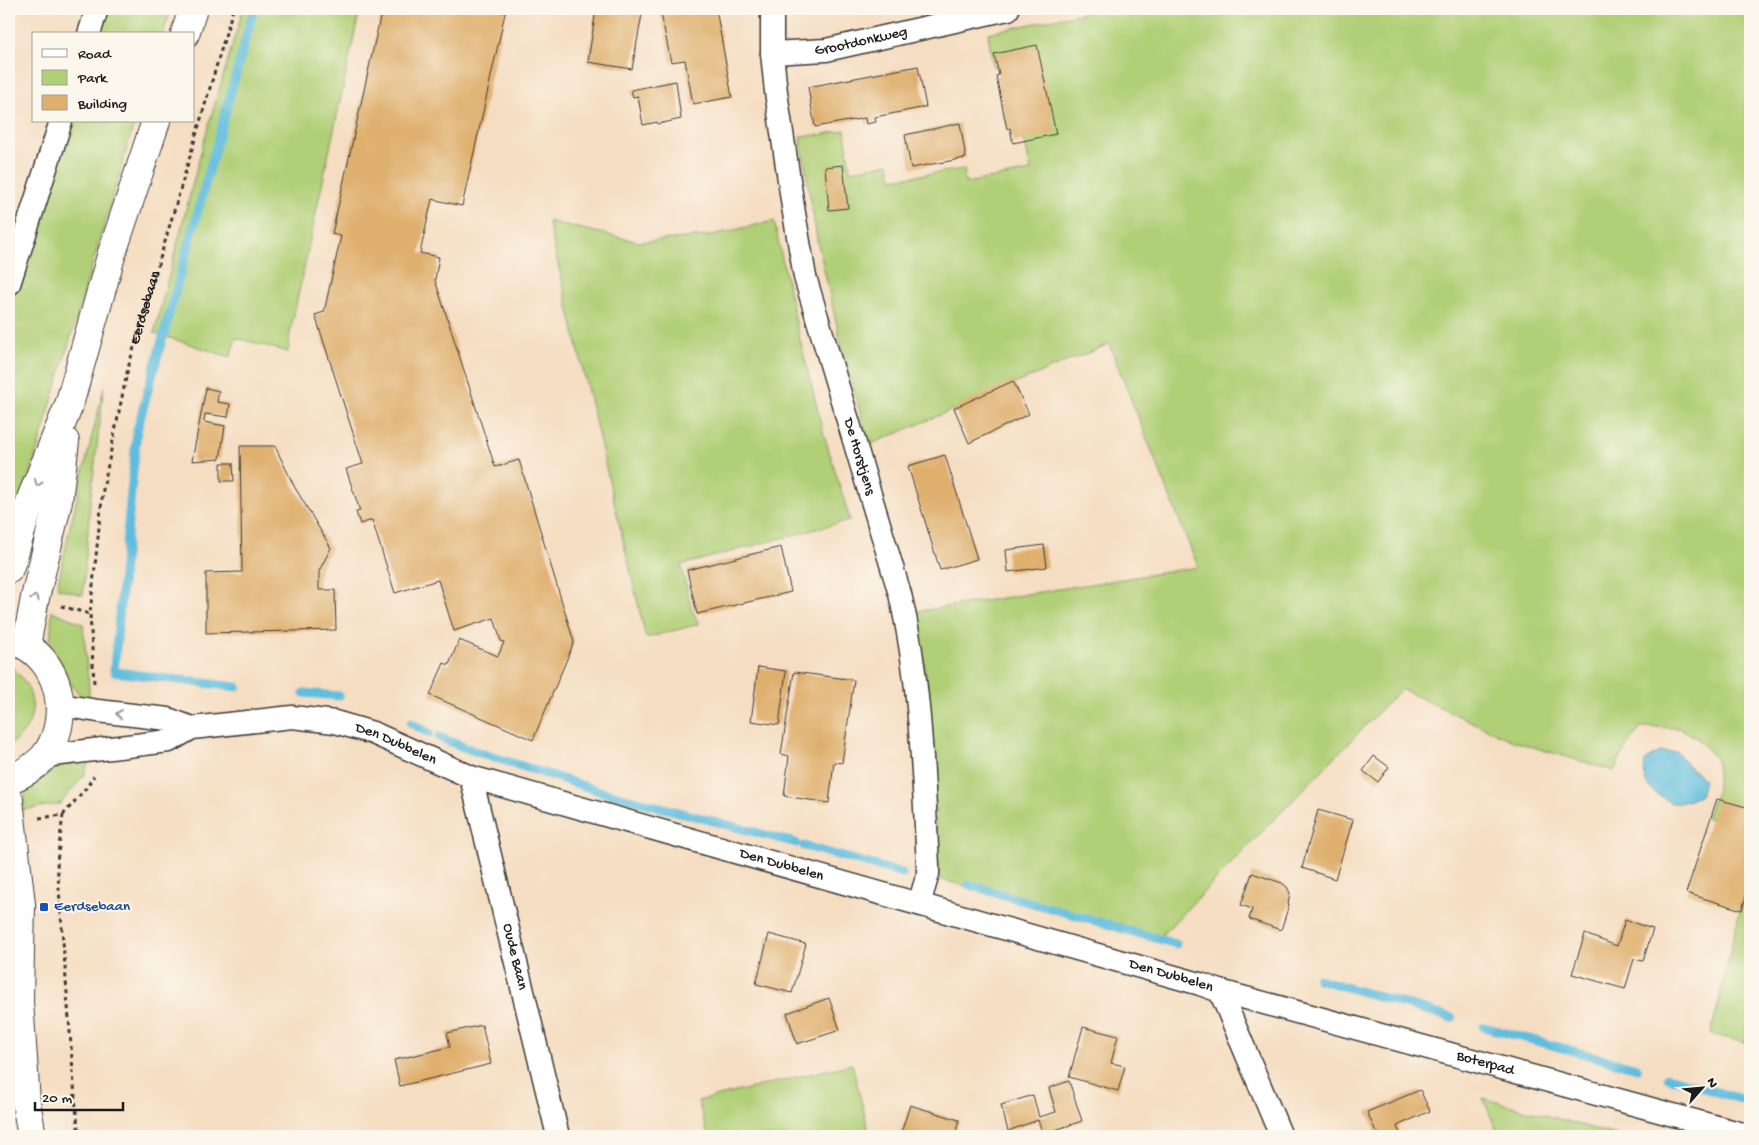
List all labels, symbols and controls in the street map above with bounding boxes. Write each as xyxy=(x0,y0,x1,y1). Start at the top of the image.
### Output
street label: Grootdonkweg xyxy=(814,23,909,60)
legend xyxy=(32,32,195,122)
text: Road xyxy=(78,46,112,64)
text: Park xyxy=(77,70,108,88)
text: Building xyxy=(77,96,127,114)
street label: Eerdsebaan xyxy=(126,269,165,347)
street label: De Horstjens xyxy=(839,415,879,498)
one-way arrow xyxy=(34,478,44,487)
one-way arrow xyxy=(29,594,40,602)
one-way arrow xyxy=(115,709,123,720)
street label: Den Dubbelen xyxy=(352,719,439,769)
street label: Den Dubbelen xyxy=(736,844,826,886)
place label: Eerdsebaan xyxy=(54,898,130,916)
marker: Eerdsebaan xyxy=(38,901,50,913)
street label: Oude Baan xyxy=(498,922,531,992)
street label: Den Dubbelen xyxy=(1126,955,1216,997)
street label: Boterpad xyxy=(1453,1047,1517,1080)
north arrow xyxy=(1676,1062,1726,1112)
text: N xyxy=(1702,1075,1721,1091)
scale bar xyxy=(35,1080,122,1112)
text: 20 m xyxy=(42,1090,72,1108)

